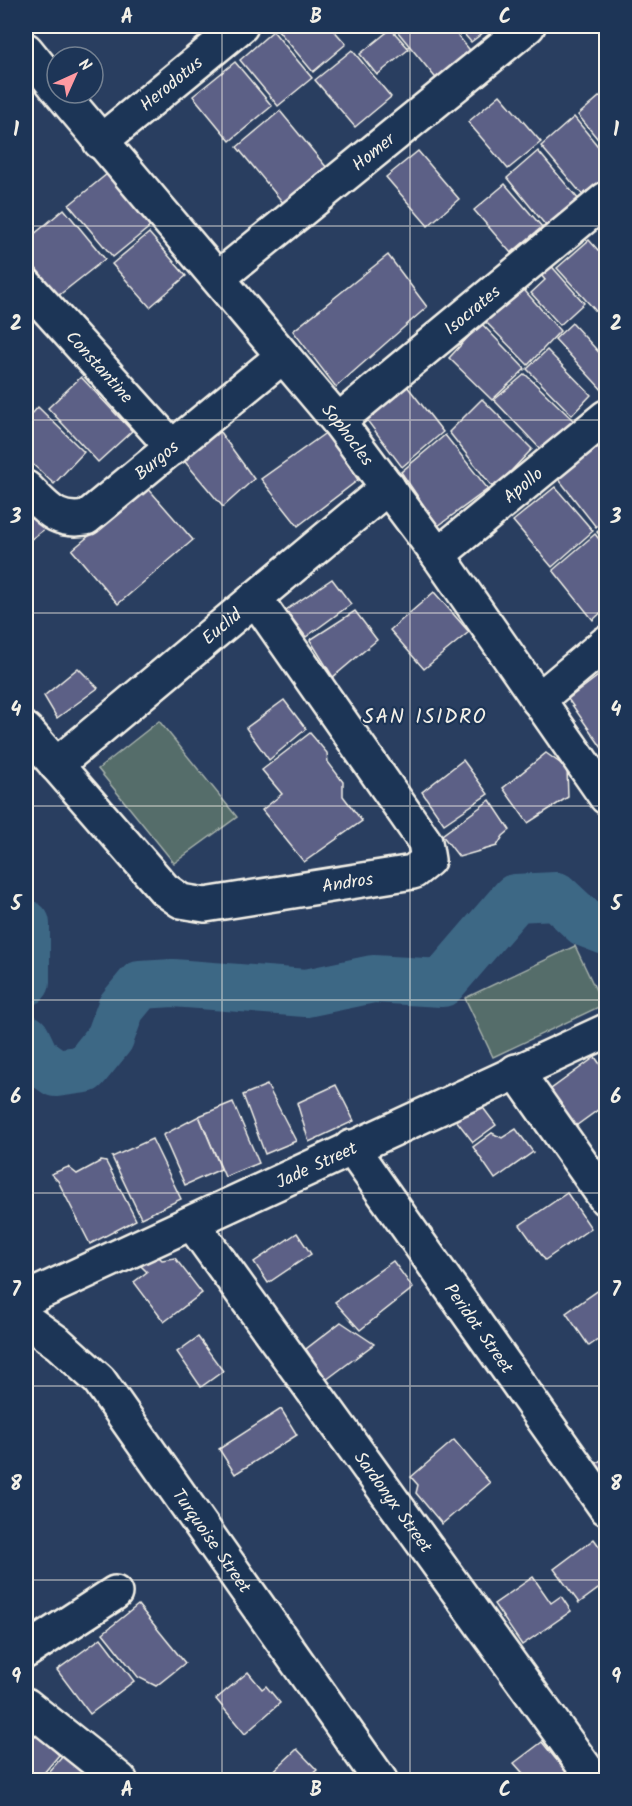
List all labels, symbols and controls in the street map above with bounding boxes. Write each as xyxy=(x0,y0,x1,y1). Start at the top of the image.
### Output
text: A xyxy=(121,2,133,34)
text: B xyxy=(310,2,322,34)
text: C xyxy=(499,2,511,34)
north arrow xyxy=(45,45,105,105)
street label: Herodotus xyxy=(134,50,210,120)
text: N xyxy=(72,53,97,78)
text: 1 xyxy=(13,115,19,147)
text: 1 xyxy=(613,115,619,147)
street label: Homer xyxy=(346,126,403,180)
street label: Isocrates xyxy=(438,279,508,344)
text: 2 xyxy=(10,309,22,341)
text: 2 xyxy=(610,309,622,341)
street label: Constantine xyxy=(58,324,140,411)
street label: Sophocles xyxy=(313,398,380,473)
street label: Burgos xyxy=(129,434,186,489)
street label: Apollo xyxy=(497,461,550,512)
text: 3 xyxy=(10,502,22,534)
text: 3 xyxy=(610,502,622,534)
street label: Euclid xyxy=(196,601,250,653)
text: 4 xyxy=(11,695,22,727)
text: 4 xyxy=(611,695,622,727)
district label: SAN ISIDRO xyxy=(363,701,487,734)
street label: Andros xyxy=(320,865,376,902)
text: 5 xyxy=(10,889,23,921)
text: 5 xyxy=(610,889,623,921)
text: 6 xyxy=(11,1082,22,1114)
text: 6 xyxy=(611,1082,622,1114)
street label: Jade Street xyxy=(272,1134,364,1198)
text: 7 xyxy=(11,1275,21,1307)
text: 7 xyxy=(611,1275,621,1307)
street label: Peridot Street xyxy=(436,1278,521,1381)
street label: Sardonyx Street xyxy=(345,1446,440,1561)
text: 8 xyxy=(10,1469,22,1501)
text: 8 xyxy=(610,1469,622,1501)
street label: Turquoise Street xyxy=(164,1483,258,1601)
text: 9 xyxy=(11,1662,21,1694)
text: 9 xyxy=(611,1662,621,1694)
text: A xyxy=(121,1775,133,1806)
text: B xyxy=(310,1775,322,1806)
text: C xyxy=(499,1775,511,1806)

